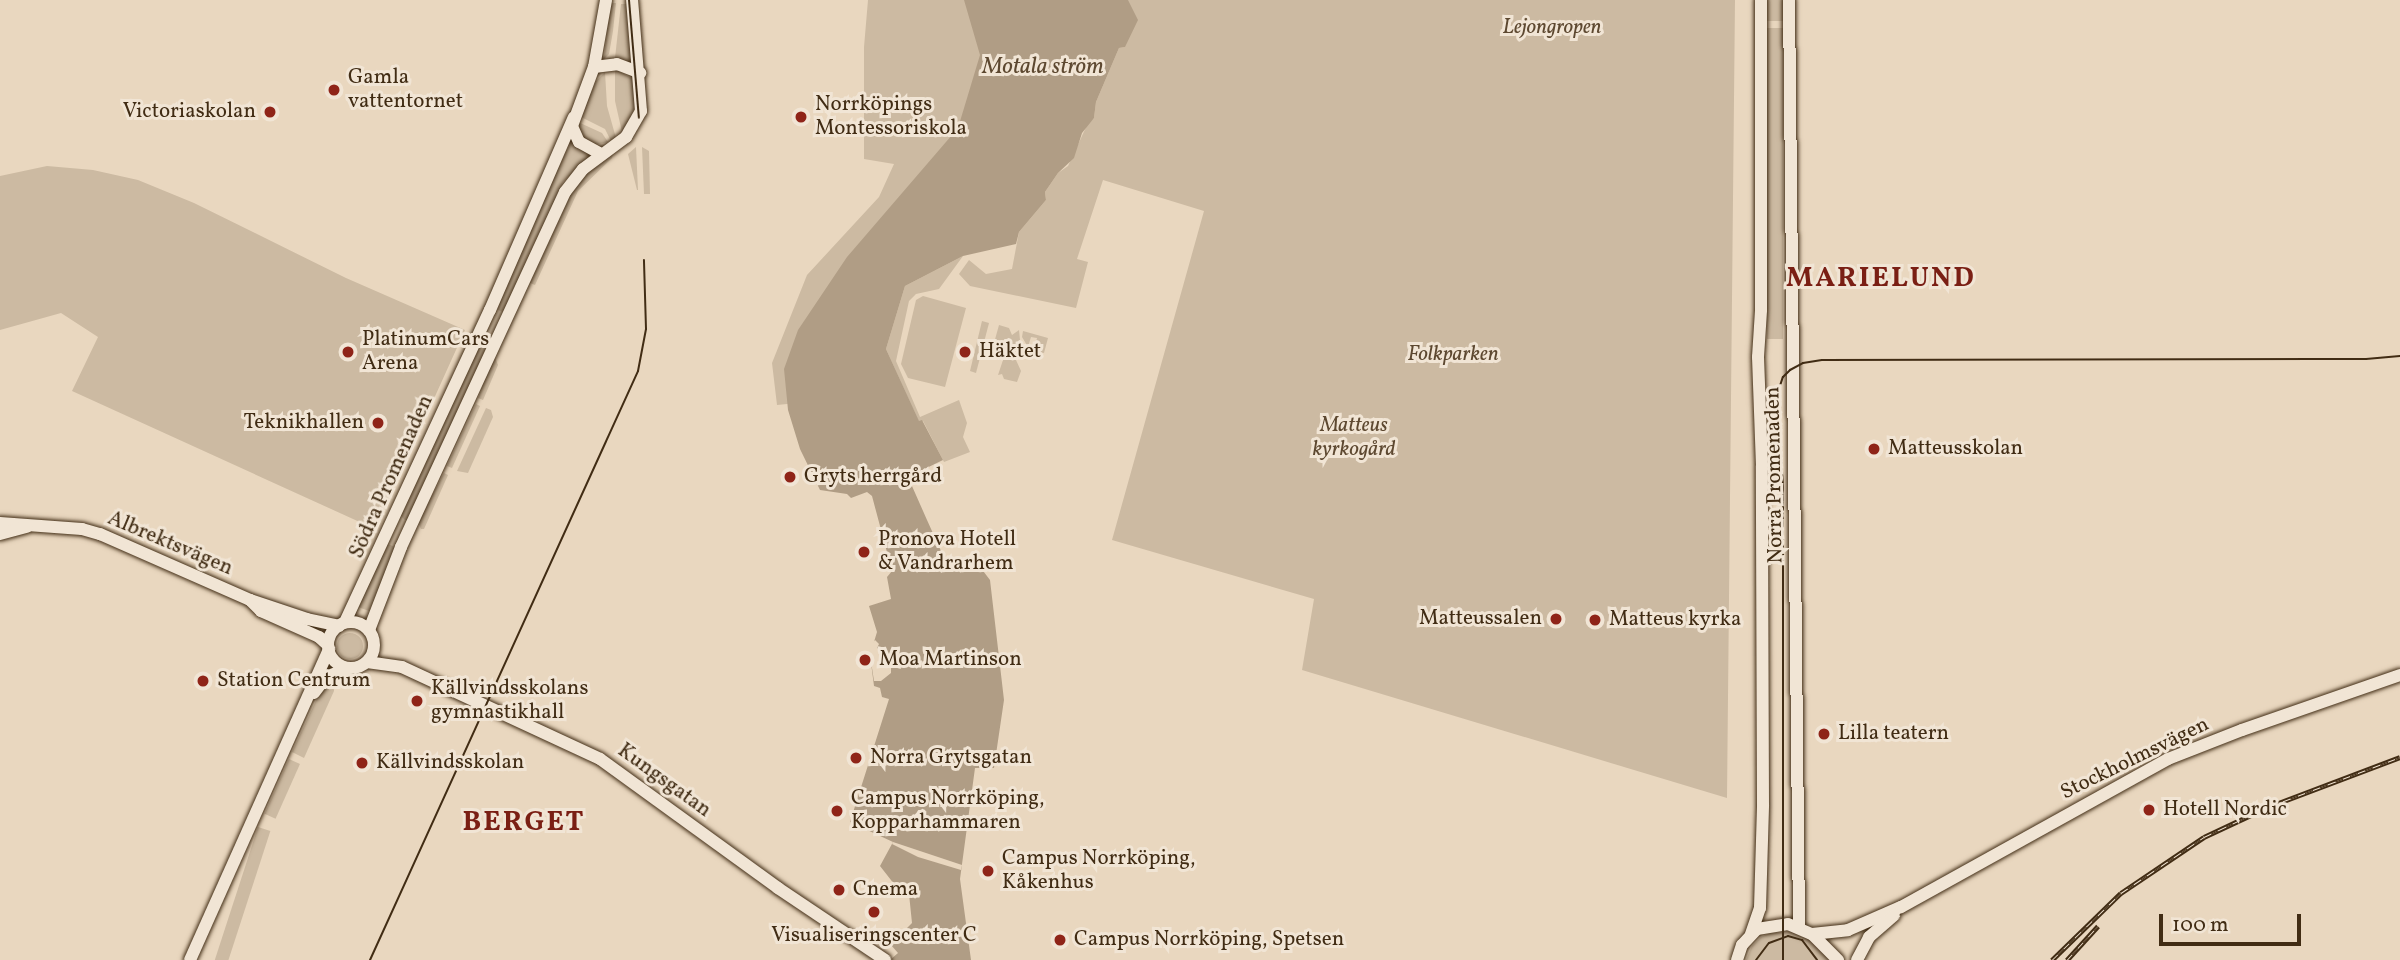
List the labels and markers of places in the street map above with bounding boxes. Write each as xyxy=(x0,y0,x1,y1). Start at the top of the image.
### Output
place label: Gamla vattentornet xyxy=(348,65,463,115)
marker: Gamla vattentornet xyxy=(326,82,342,98)
place label: Norrköpings Montessoriskola xyxy=(815,92,967,142)
place label: Victoriaskolan xyxy=(123,99,256,125)
marker: Victoriaskolan xyxy=(262,104,278,120)
marker: Norrköpings Montessoriskola xyxy=(793,109,809,125)
place label: PlatinumCars Arena xyxy=(362,327,489,377)
place label: Häktet xyxy=(979,339,1041,365)
marker: PlatinumCars Arena xyxy=(340,344,356,360)
marker: Häktet xyxy=(957,344,973,360)
place label: Teknikhallen xyxy=(243,410,364,436)
marker: Teknikhallen xyxy=(370,415,386,431)
place label: Matteusskolan xyxy=(1888,436,2023,462)
marker: Matteusskolan xyxy=(1866,441,1882,457)
place label: Gryts herrgård xyxy=(804,464,942,490)
marker: Gryts herrgård xyxy=(782,469,798,485)
place label: Pronova Hotell & Vandrarhem xyxy=(878,527,1016,577)
marker: Pronova Hotell & Vandrarhem xyxy=(856,544,872,560)
place label: Matteussalen xyxy=(1419,606,1542,632)
place label: Matteus kyrka xyxy=(1609,607,1742,633)
marker: Matteussalen xyxy=(1548,611,1564,627)
marker: Matteus kyrka xyxy=(1587,612,1603,628)
place label: Moa Martinson xyxy=(879,647,1022,673)
marker: Moa Martinson xyxy=(857,652,873,668)
place label: Station Centrum xyxy=(217,668,371,694)
marker: Station Centrum xyxy=(195,673,211,689)
place label: Källvindsskolans gymnastikhall xyxy=(431,676,588,726)
marker: Källvindsskolans gymnastikhall xyxy=(409,693,425,709)
place label: Lilla teatern xyxy=(1838,721,1949,747)
marker: Lilla teatern xyxy=(1816,726,1832,742)
place label: Norra Grytsgatan xyxy=(870,745,1032,771)
place label: Källvindsskolan xyxy=(376,750,524,776)
marker: Norra Grytsgatan xyxy=(848,750,864,766)
marker: Källvindsskolan xyxy=(354,755,370,771)
place label: Campus Norrköping, Kopparhammaren xyxy=(851,786,1045,836)
place label: Hotell Nordic xyxy=(2163,797,2287,823)
marker: Hotell Nordic xyxy=(2141,802,2157,818)
marker: Campus Norrköping, Kopparhammaren xyxy=(829,803,845,819)
place label: Campus Norrköping, Kåkenhus xyxy=(1002,846,1196,896)
marker: Campus Norrköping, Kåkenhus xyxy=(980,863,996,879)
place label: Cnema xyxy=(853,877,918,903)
marker: Cnema xyxy=(831,882,847,898)
marker: Visualiseringscenter C xyxy=(866,904,882,920)
place label: Visualiseringscenter C xyxy=(771,923,977,949)
place label: Campus Norrköping, Spetsen xyxy=(1074,927,1344,953)
marker: Campus Norrköping, Spetsen xyxy=(1052,932,1068,948)

